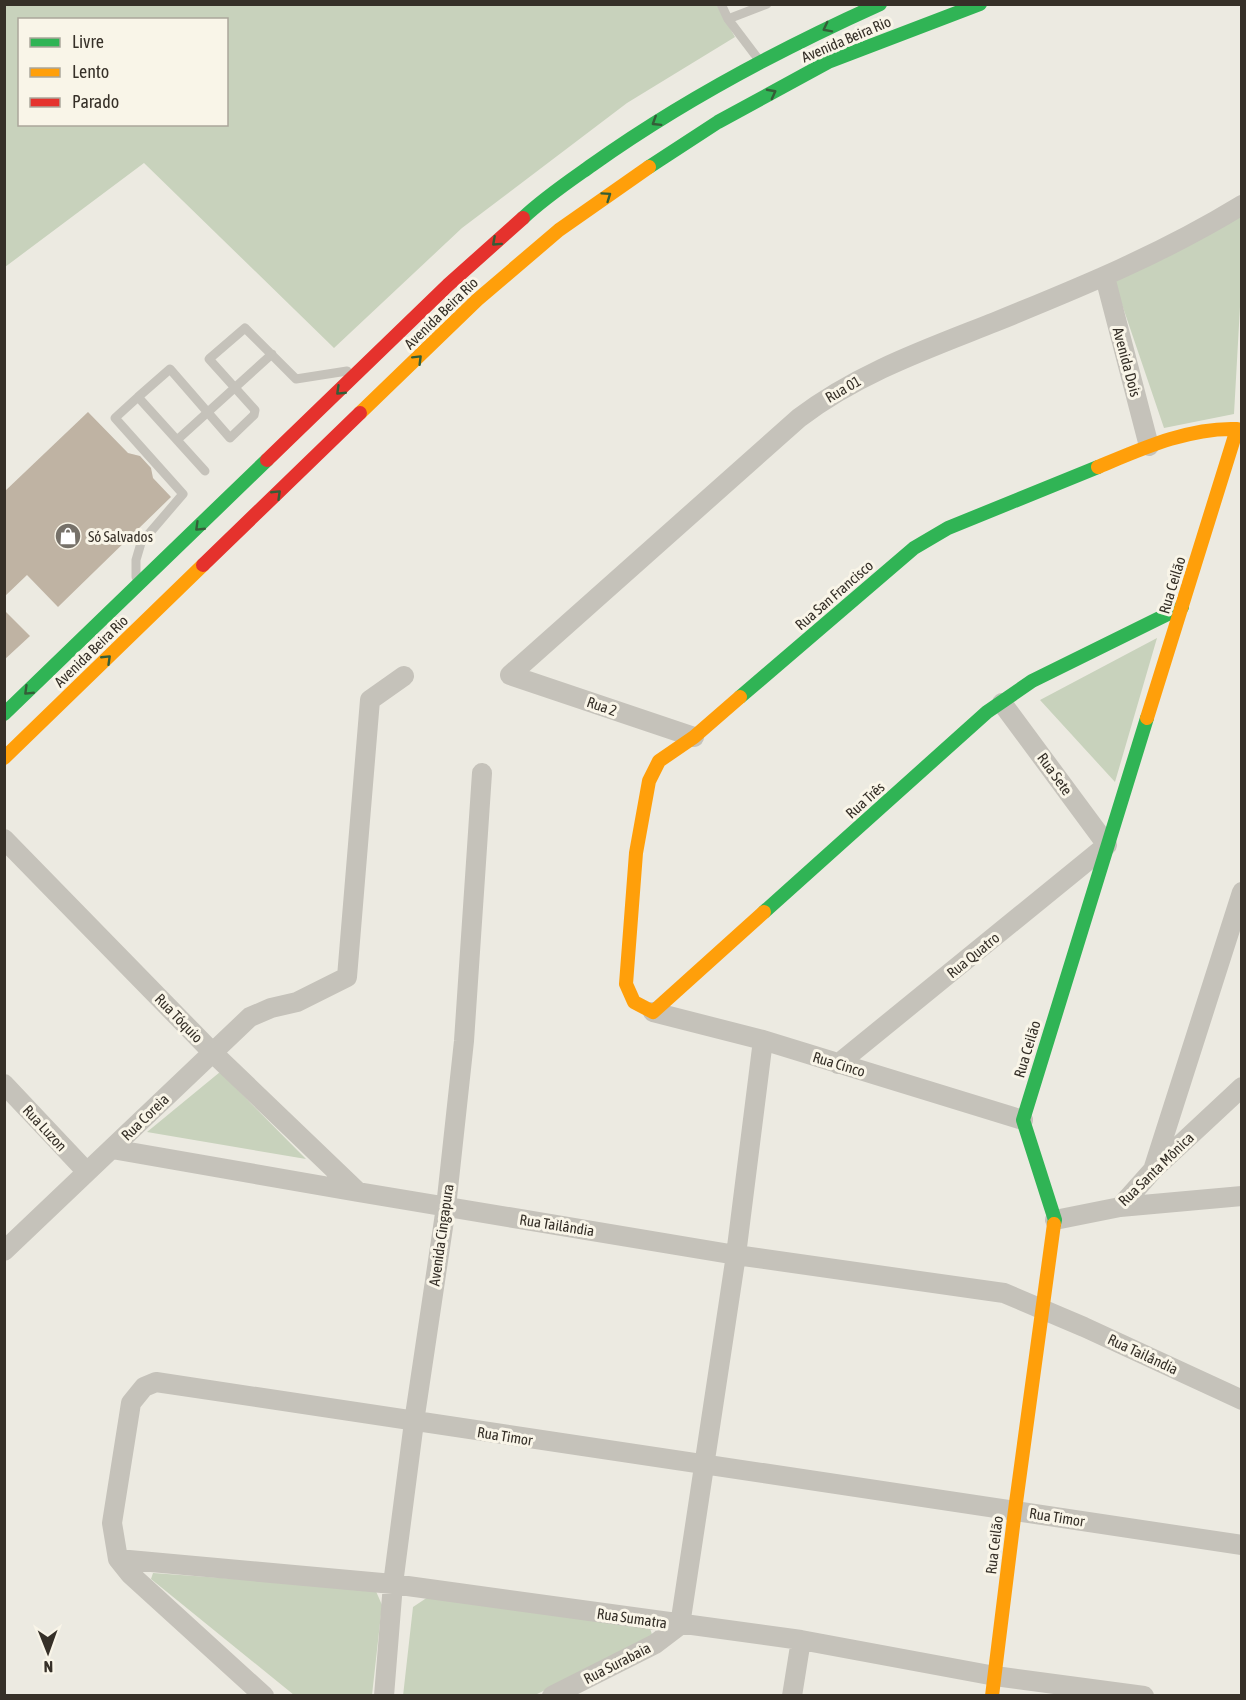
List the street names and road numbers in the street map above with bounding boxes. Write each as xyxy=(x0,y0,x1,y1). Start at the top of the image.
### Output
street label: Avenida Beira Rio xyxy=(799,12,893,66)
street label: Avenida Beira Rio xyxy=(401,274,481,352)
street label: Avenida Dois xyxy=(1110,325,1144,399)
street label: Rua 01 xyxy=(822,372,864,406)
street label: Rua Ceilão xyxy=(1155,554,1189,616)
street label: Rua San Francisco xyxy=(792,557,876,633)
street label: Avenida Beira Rio xyxy=(51,612,131,690)
street label: Rua 2 xyxy=(585,693,619,719)
street label: Rua Sete xyxy=(1034,750,1076,799)
street label: Rua Três xyxy=(842,778,888,822)
street label: Rua Quatro xyxy=(943,929,1003,981)
street label: Rua Tóquio xyxy=(152,990,206,1046)
street label: Rua Ceilão xyxy=(1010,1018,1044,1080)
street label: Rua Cinco xyxy=(811,1048,867,1080)
street label: Rua Coreia xyxy=(118,1090,172,1144)
street label: Rua Luzon xyxy=(20,1102,70,1154)
street label: Rua Santa Mônica xyxy=(1115,1129,1197,1209)
street label: Avenida Cingapura xyxy=(425,1183,457,1287)
street label: Rua Tailândia xyxy=(518,1211,596,1239)
street label: Rua Tailândia xyxy=(1105,1330,1181,1378)
street label: Rua Timor xyxy=(476,1423,534,1449)
street label: Rua Timor xyxy=(1028,1504,1086,1530)
street label: Rua Ceilão xyxy=(982,1515,1006,1575)
street label: Rua Sumatra xyxy=(596,1605,668,1631)
street label: Rua Surabaia xyxy=(581,1639,653,1687)

